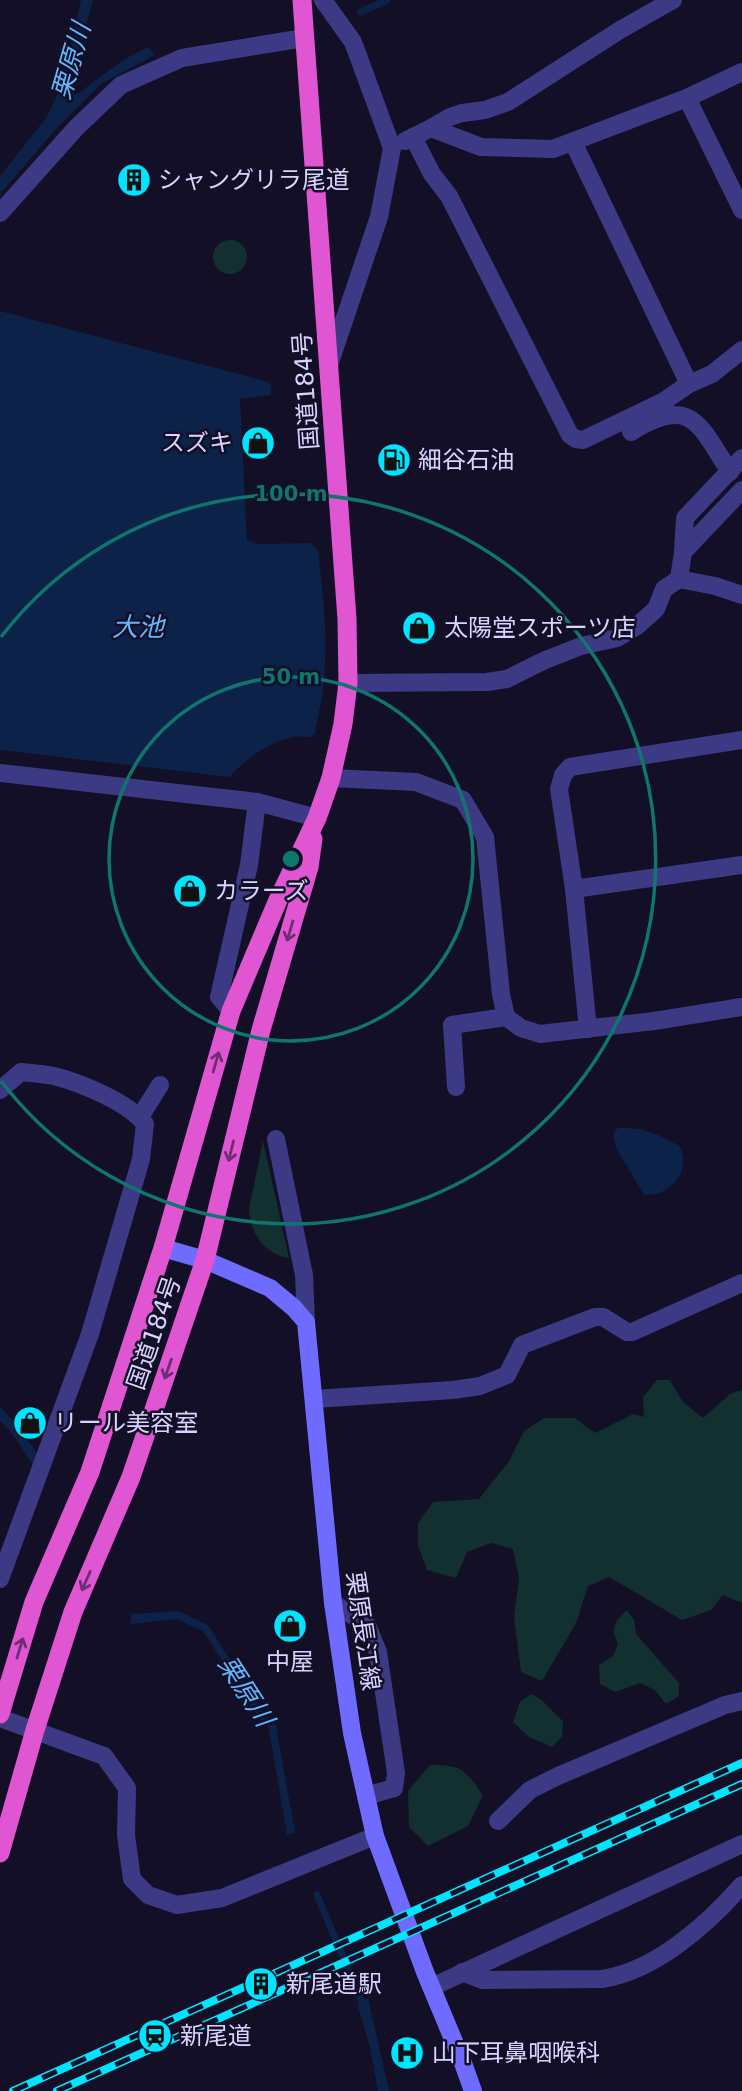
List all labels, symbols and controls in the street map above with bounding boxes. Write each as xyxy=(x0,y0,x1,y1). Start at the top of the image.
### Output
water label: 栗原川 xyxy=(46,16,97,103)
building icon: シャングリラ尾道 xyxy=(115,161,153,199)
place label: シャングリラ尾道 xyxy=(158,166,350,194)
street label: 国道184号 xyxy=(288,331,324,451)
shop icon: スズキ xyxy=(239,424,277,462)
place label: スズキ xyxy=(161,429,233,457)
fuel station icon: 細谷石油 xyxy=(375,441,413,479)
place label: 細谷石油 xyxy=(418,446,514,474)
text: 100 m xyxy=(254,482,328,506)
shop icon: 太陽堂スポーツ店 xyxy=(400,609,438,647)
water label: 大池 xyxy=(112,612,167,642)
place label: 太陽堂スポーツ店 xyxy=(444,614,636,642)
text: 50 m xyxy=(262,665,320,689)
centre of rings xyxy=(279,847,303,871)
shop icon: カラーズ xyxy=(171,872,209,910)
place label: カラーズ xyxy=(214,877,309,905)
one-way arrow xyxy=(282,920,295,942)
one-way arrow xyxy=(211,1051,224,1073)
one-way arrow xyxy=(224,1139,237,1162)
street label: 国道184号 xyxy=(122,1273,186,1393)
one-way arrow xyxy=(161,1358,173,1380)
shop icon: リール美容室 xyxy=(11,1404,49,1442)
place label: リール美容室 xyxy=(54,1409,198,1437)
one-way arrow xyxy=(79,1570,92,1592)
street label: 栗原長江線 xyxy=(341,1570,385,1692)
shop icon: 中屋 xyxy=(271,1607,309,1645)
one-way arrow xyxy=(14,1638,27,1660)
place label: 中屋 xyxy=(266,1648,314,1676)
water label: 栗原川 xyxy=(212,1650,281,1734)
building icon: 新尾道駅 xyxy=(242,1965,280,2003)
place label: 新尾道駅 xyxy=(286,1970,382,1998)
station icon: 新尾道 xyxy=(136,2017,174,2055)
place label: 新尾道 xyxy=(180,2022,252,2050)
hospital icon: 山下耳鼻咽喉科 xyxy=(388,2034,426,2072)
place label: 山下耳鼻咽喉科 xyxy=(432,2039,600,2067)

